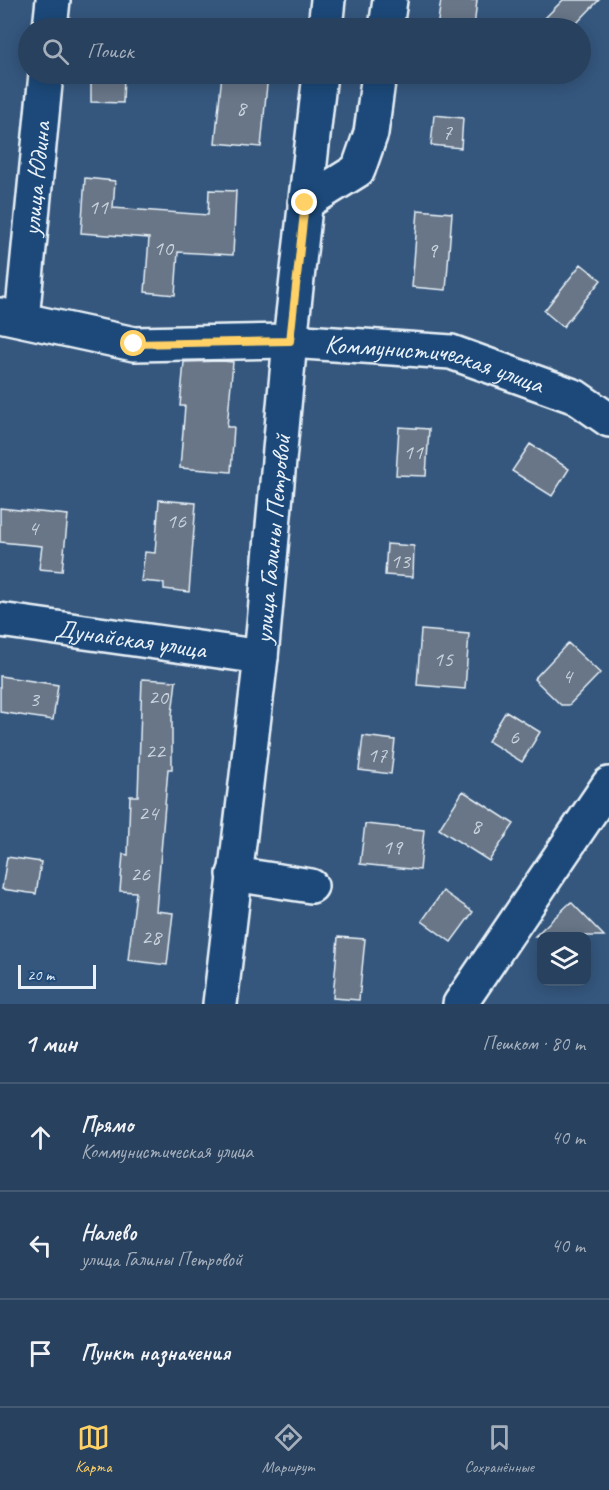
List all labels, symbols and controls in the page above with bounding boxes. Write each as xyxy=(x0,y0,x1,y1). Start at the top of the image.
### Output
search box xyxy=(18,18,591,84)
icon: search xyxy=(39,35,72,68)
text: Поиск xyxy=(87,37,133,65)
house number: 8 xyxy=(236,94,248,122)
house number: 7 xyxy=(442,118,453,146)
street label: улица Юдина xyxy=(14,119,58,239)
route end xyxy=(291,189,317,215)
house number: 11 xyxy=(88,193,109,221)
house number: 10 xyxy=(153,234,175,262)
house number: 9 xyxy=(427,236,439,264)
street label: Коммунистическая улица xyxy=(324,327,550,401)
route start xyxy=(120,330,146,356)
street label: улица Галины Петровой xyxy=(246,431,298,647)
house number: 11 xyxy=(403,438,424,466)
house number: 16 xyxy=(166,507,187,535)
house number: 4 xyxy=(28,514,40,542)
house number: 13 xyxy=(390,547,412,575)
street label: Дунайская улица xyxy=(53,612,210,666)
house number: 15 xyxy=(433,645,454,673)
house number: 4 xyxy=(562,662,574,690)
house number: 20 xyxy=(148,683,170,711)
house number: 3 xyxy=(29,685,41,713)
house number: 6 xyxy=(509,723,520,751)
house number: 22 xyxy=(145,737,167,765)
house number: 17 xyxy=(367,741,388,769)
house number: 24 xyxy=(138,799,160,827)
house number: 8 xyxy=(471,812,483,840)
house number: 19 xyxy=(382,833,404,861)
house number: 26 xyxy=(130,860,151,888)
house number: 28 xyxy=(141,923,163,951)
map controls xyxy=(537,932,591,986)
button: layers xyxy=(537,932,591,986)
scale bar xyxy=(18,962,96,990)
text: 20 m xyxy=(27,965,54,985)
text: 1 мин xyxy=(24,1027,77,1060)
text: Пешком · 80 m xyxy=(482,1031,585,1056)
text: Прямо xyxy=(81,1111,133,1139)
icon: ahead xyxy=(24,1121,57,1154)
text: 40 m xyxy=(551,1125,585,1150)
text: Коммунистическая улица xyxy=(81,1139,253,1164)
text: Налево xyxy=(81,1219,137,1247)
icon: left xyxy=(24,1229,57,1262)
text: 40 m xyxy=(551,1233,585,1258)
text: улица Галины Петровой xyxy=(81,1247,242,1272)
icon: arrive xyxy=(24,1337,57,1370)
text: Пункт назначения xyxy=(81,1339,230,1367)
tab: Карта xyxy=(75,1421,112,1477)
tab: Маршрут xyxy=(262,1421,314,1477)
tab: Сохранённые xyxy=(464,1421,534,1477)

